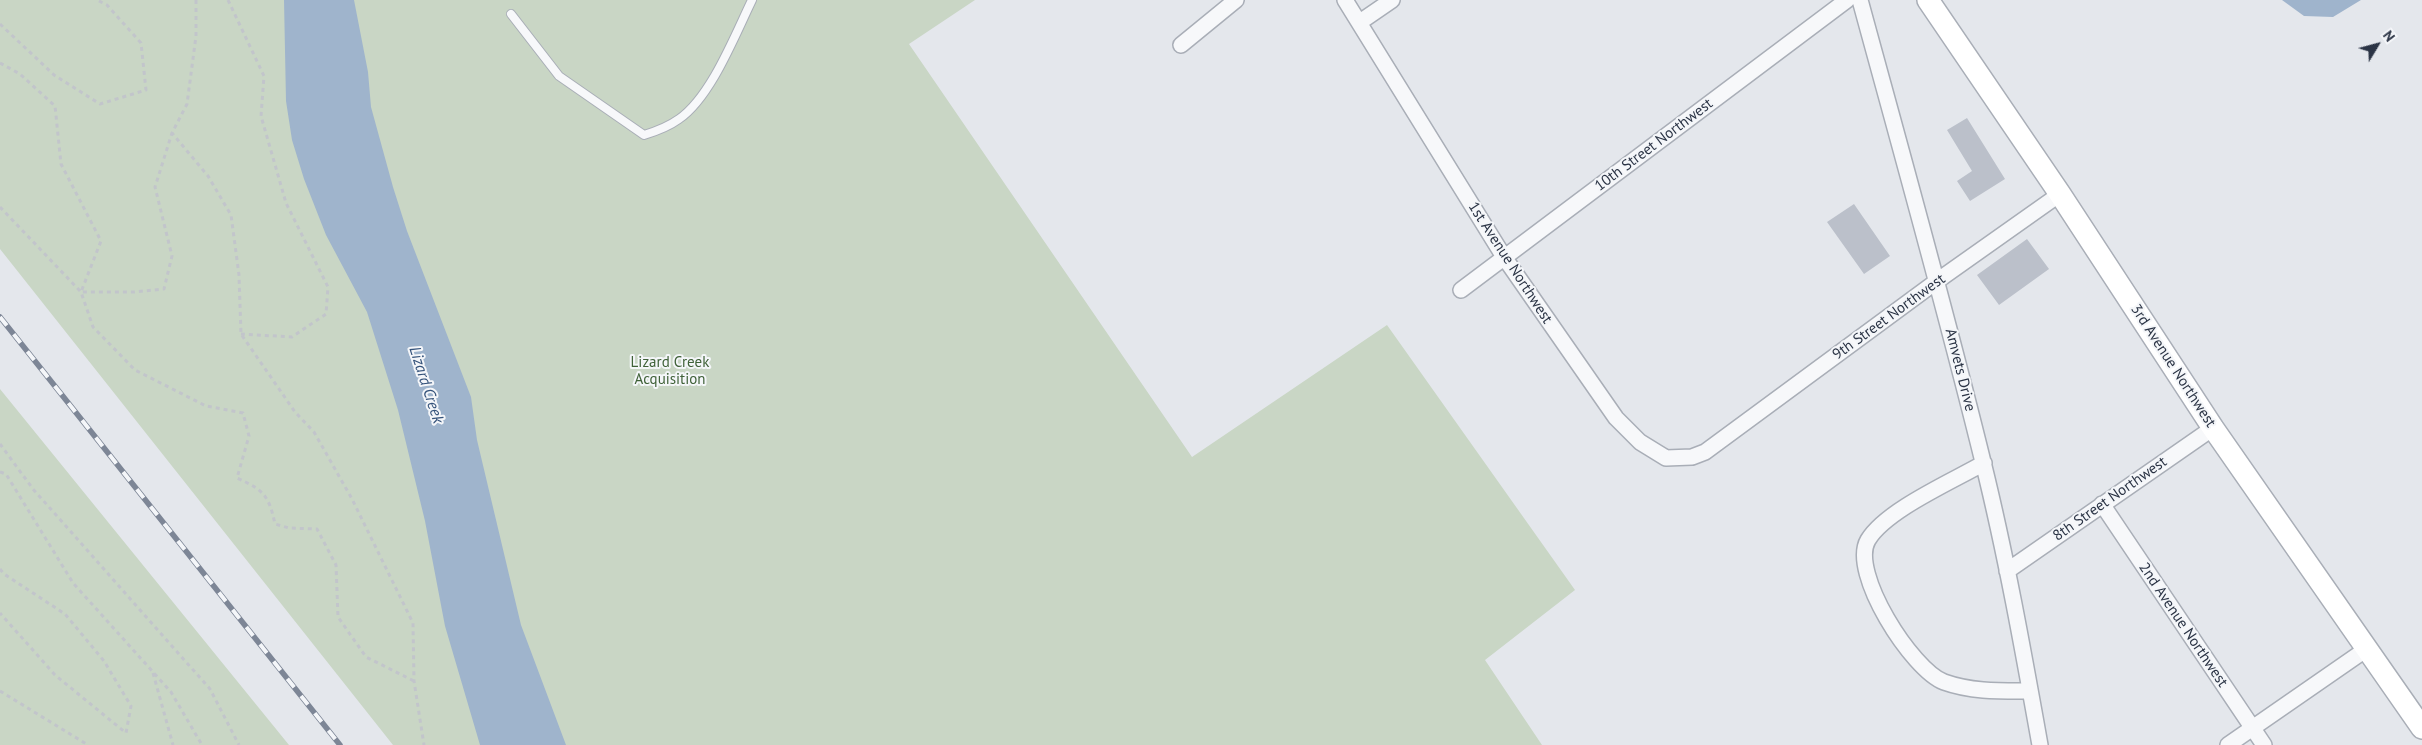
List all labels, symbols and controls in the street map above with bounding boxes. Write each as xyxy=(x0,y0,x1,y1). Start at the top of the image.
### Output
north arrow xyxy=(2352,20,2402,70)
text: N xyxy=(2379,27,2399,45)
street label: 10th Street Northwest xyxy=(1592,95,1716,195)
street label: 1st Avenue Northwest xyxy=(1464,199,1556,327)
street label: 9th Street Northwest xyxy=(1829,270,1949,364)
street label: 3rd Avenue Northwest xyxy=(2126,301,2220,431)
street label: Amvets Drive xyxy=(1941,327,1979,413)
water label: Lizard Creek xyxy=(405,344,447,426)
park label: Lizard Creek Acquisition xyxy=(631,354,709,389)
street label: 8th Street Northwest xyxy=(2050,453,2170,545)
street label: 2nd Avenue Northwest xyxy=(2135,559,2231,691)

